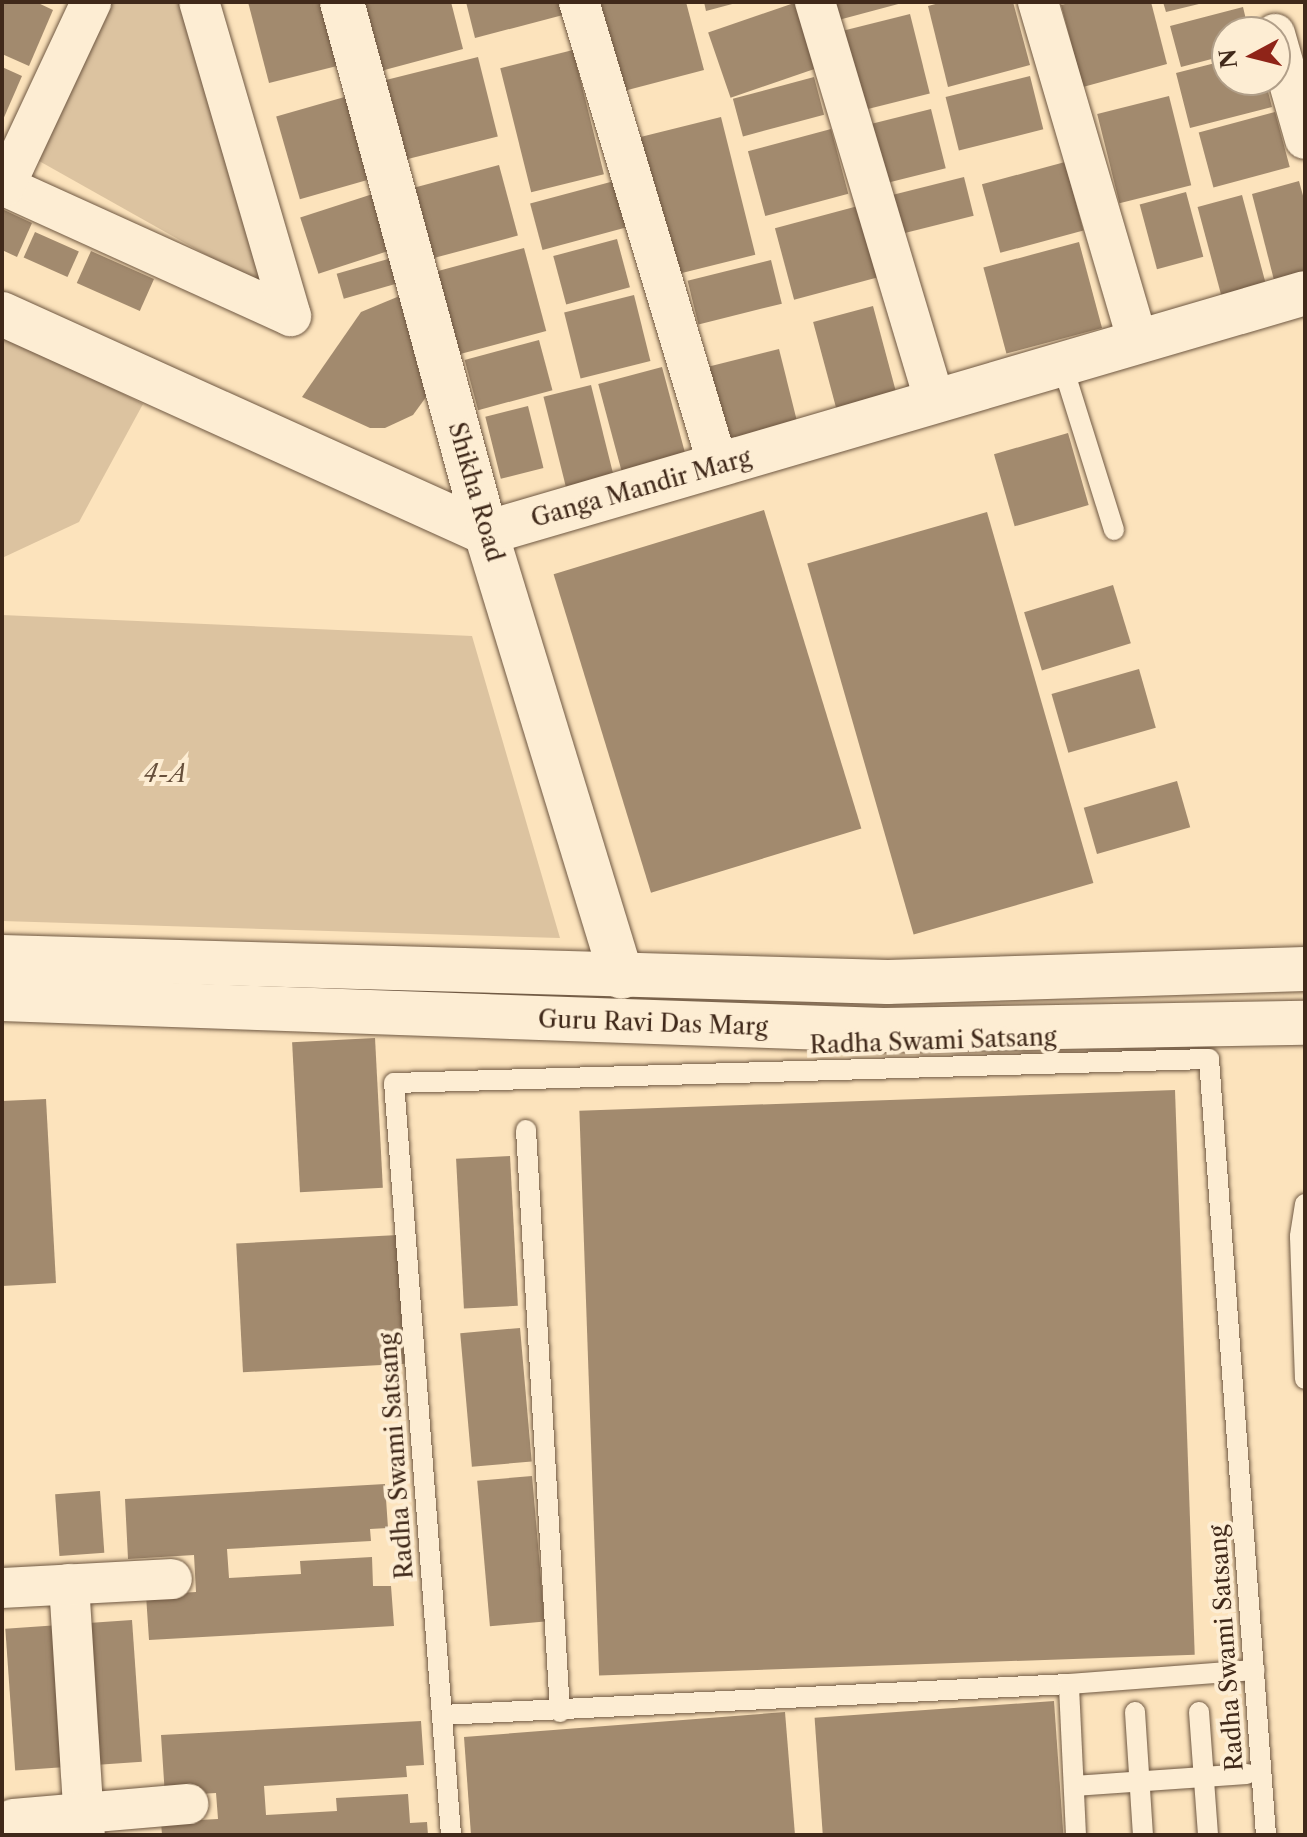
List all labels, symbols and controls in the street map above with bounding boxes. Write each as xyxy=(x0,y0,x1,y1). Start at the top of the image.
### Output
north arrow xyxy=(1211,16,1291,96)
text: N xyxy=(1214,48,1243,70)
street label: Shikha Road xyxy=(442,419,510,565)
street label: Ganga Mandir Marg xyxy=(527,443,755,533)
park label: 4-A xyxy=(143,760,187,788)
street label: Guru Ravi Das Marg xyxy=(538,1005,768,1041)
street label: Radha Swami Satsang xyxy=(809,1022,1057,1060)
street label: Radha Swami Satsang xyxy=(373,1332,419,1580)
street label: Radha Swami Satsang xyxy=(1203,1524,1249,1772)

